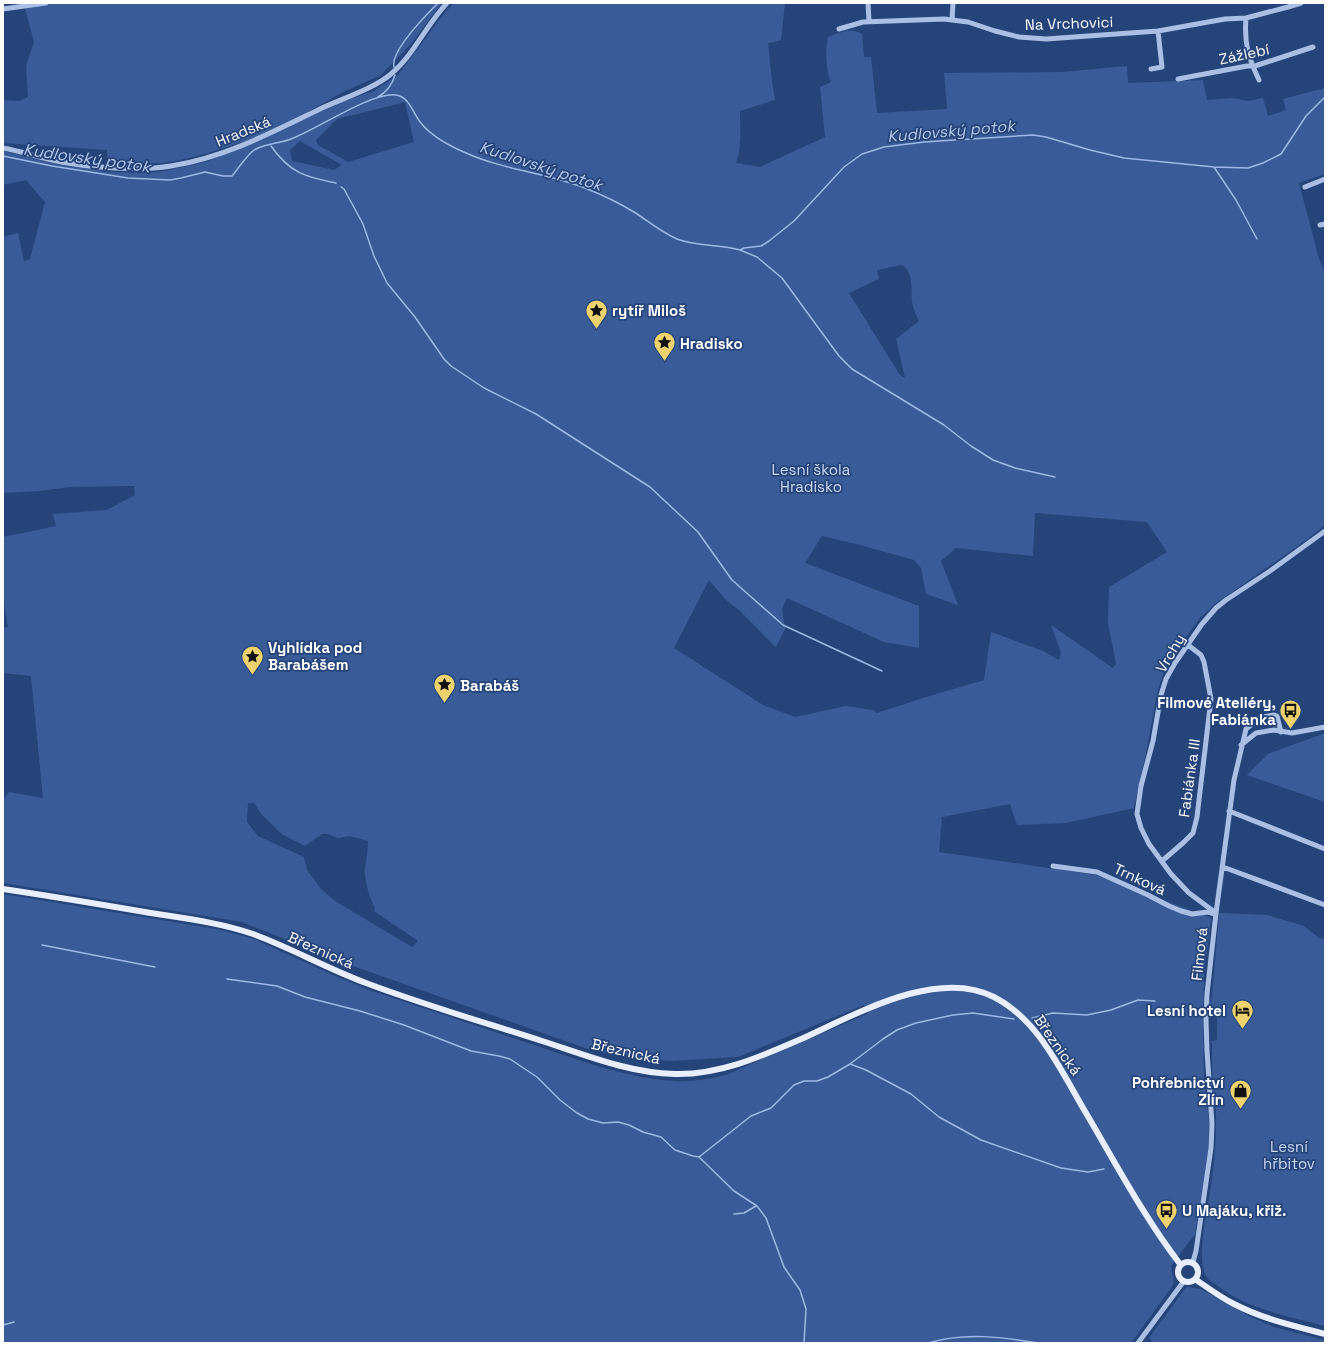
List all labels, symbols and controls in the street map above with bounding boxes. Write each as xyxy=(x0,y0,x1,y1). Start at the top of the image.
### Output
street label: Na Vrchovici xyxy=(1025,12,1113,34)
street label: Zážlebí xyxy=(1217,39,1271,69)
street label: Hradská xyxy=(213,111,274,151)
water label: Kudlovský potok xyxy=(886,115,1018,147)
water label: Kudlovský potok xyxy=(477,136,607,196)
water label: Kudlovský potok xyxy=(22,139,154,178)
place icon: rytíř Miloš xyxy=(584,297,610,330)
place label: rytíř Miloš xyxy=(612,301,686,320)
place icon: Hradisko xyxy=(652,330,678,363)
place label: Hradisko xyxy=(680,334,743,353)
park label: Lesní škola Hradisko xyxy=(772,460,851,496)
street label: Vrchy xyxy=(1151,630,1189,676)
place label: Vyhlídka pod Barabášem xyxy=(268,638,362,674)
place icon: Vyhlídka pod Barabášem xyxy=(239,643,265,676)
place icon: Barabáš xyxy=(431,672,457,705)
place label: Barabáš xyxy=(460,676,519,695)
place label: Filmové Ateliéry, Fabiánka xyxy=(1157,693,1276,729)
bus stop icon: Filmové Ateliéry, Fabiánka xyxy=(1278,698,1304,731)
street label: Fabiánka III xyxy=(1174,737,1204,819)
street label: Trnková xyxy=(1111,859,1170,900)
street label: Filmová xyxy=(1187,926,1211,982)
street label: Březnická xyxy=(285,927,357,973)
hotel icon: Lesní hotel xyxy=(1229,997,1255,1030)
place label: Lesní hotel xyxy=(1147,1001,1226,1020)
street label: Březnická xyxy=(1030,1011,1086,1079)
street label: Březnická xyxy=(590,1034,663,1068)
place label: Pohřebnictví Zlín xyxy=(1132,1073,1225,1109)
shop icon: Pohřebnictví Zlín xyxy=(1227,1078,1253,1111)
park label: Lesní hřbitov xyxy=(1263,1137,1315,1173)
bus stop icon: U Majáku, křiž. xyxy=(1153,1197,1179,1230)
place label: U Majáku, křiž. xyxy=(1182,1201,1287,1220)

